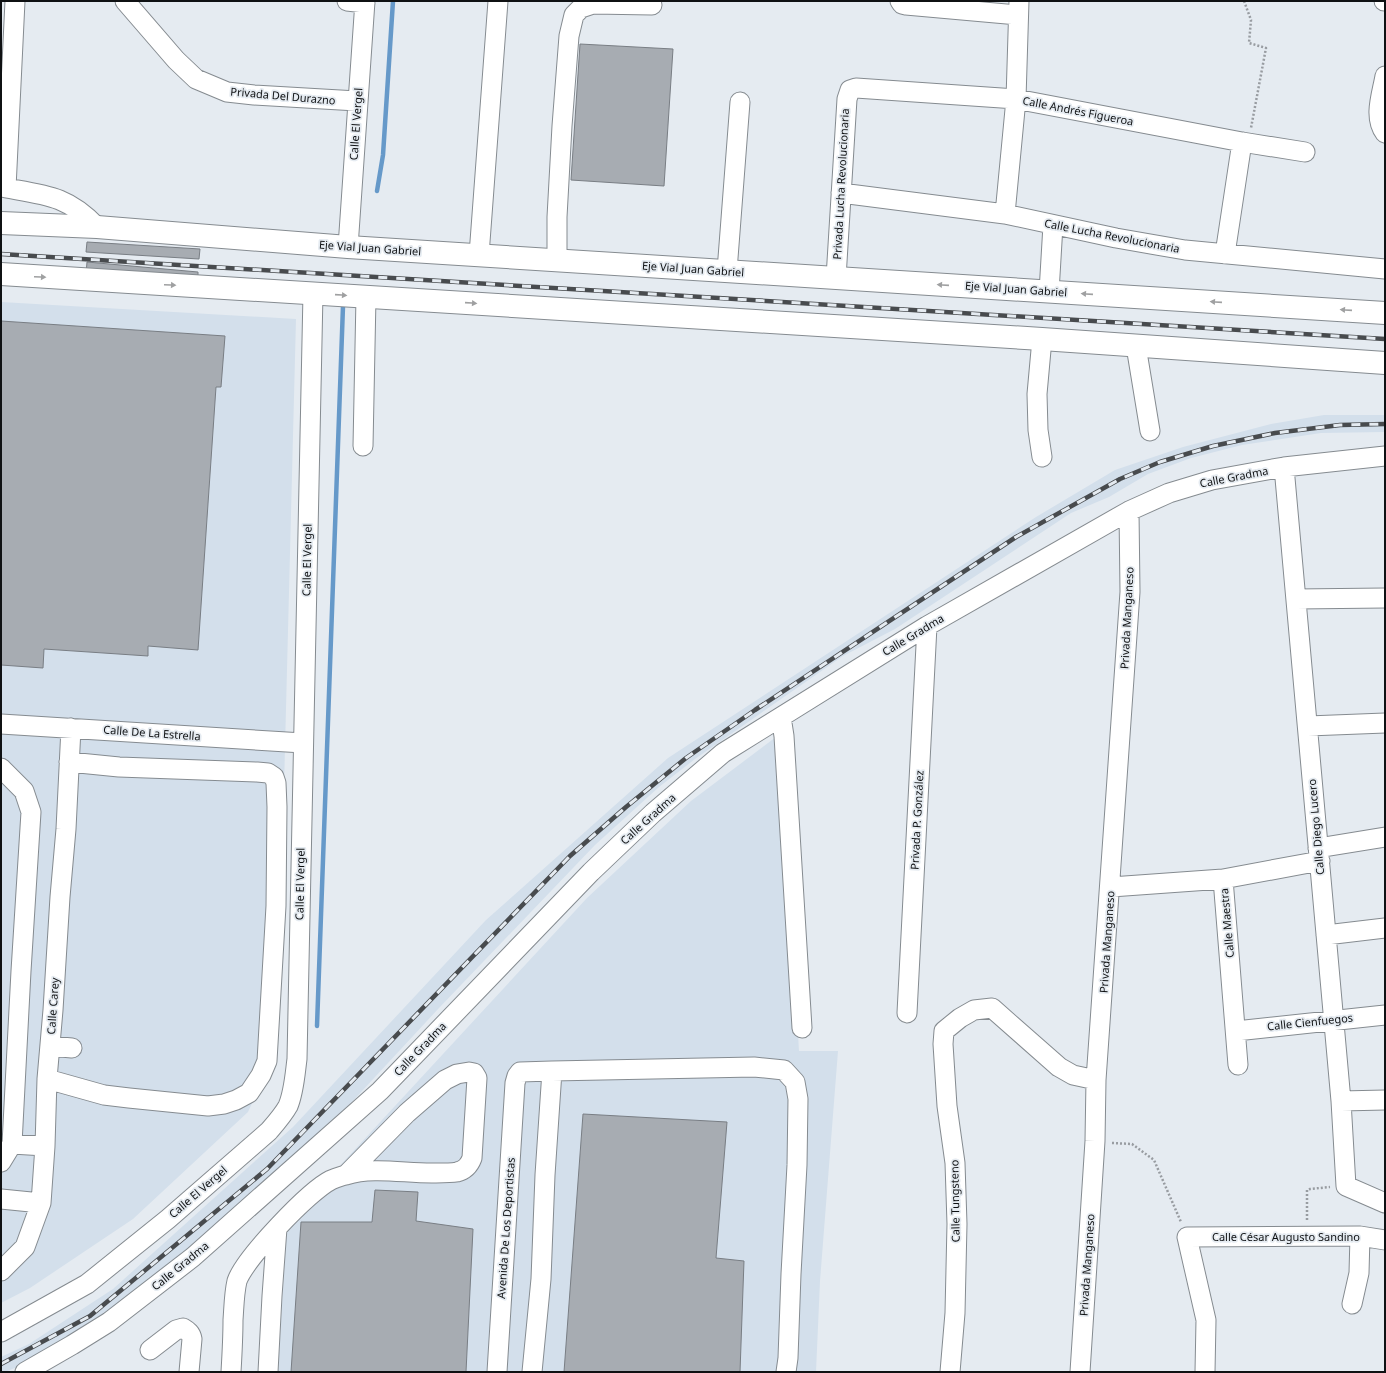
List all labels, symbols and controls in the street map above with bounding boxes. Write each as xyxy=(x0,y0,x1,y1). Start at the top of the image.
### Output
street label: Privada Del Durazno xyxy=(230,83,337,108)
street label: Calle El Vergel xyxy=(345,87,366,161)
street label: Calle Andrés Figueroa xyxy=(1021,92,1135,129)
street label: Privada Lucha Revolucionaria xyxy=(829,108,852,260)
street label: Calle Lucha Revolucionaria xyxy=(1043,215,1181,256)
street label: Eje Vial Juan Gabriel xyxy=(318,236,422,259)
street label: Eje Vial Juan Gabriel xyxy=(641,257,745,280)
one-way arrow xyxy=(34,273,46,280)
street label: Eje Vial Juan Gabriel xyxy=(964,277,1068,300)
one-way arrow xyxy=(164,281,176,288)
one-way arrow xyxy=(937,281,949,288)
one-way arrow xyxy=(1081,290,1093,297)
one-way arrow xyxy=(335,292,348,298)
one-way arrow xyxy=(1210,299,1222,306)
one-way arrow xyxy=(465,300,477,307)
one-way arrow xyxy=(1340,307,1352,314)
street label: Calle Gradma xyxy=(1198,463,1269,491)
street label: Calle El Vergel xyxy=(298,524,315,596)
street label: Privada Manganeso xyxy=(1116,566,1137,669)
street label: Calle Gradma xyxy=(879,610,946,659)
street label: Calle De La Estrella xyxy=(103,722,201,743)
street label: Privada P. González xyxy=(906,770,927,870)
street label: Calle Diego Lucero xyxy=(1304,778,1327,876)
street label: Calle Gradma xyxy=(617,790,679,847)
street label: Calle El Vergel xyxy=(291,848,308,920)
street label: Calle Maestra xyxy=(1216,888,1237,959)
street label: Privada Manganeso xyxy=(1095,890,1118,994)
street label: Calle Carey xyxy=(43,977,62,1035)
street label: Calle Cienfuegos xyxy=(1266,1010,1354,1033)
street label: Calle Gradma xyxy=(390,1018,449,1079)
street label: Avenida De Los Deportistas xyxy=(493,1157,518,1299)
street label: Calle Tungsteno xyxy=(946,1159,963,1242)
street label: Calle El Vergel xyxy=(165,1162,230,1221)
street label: Privada Manganeso xyxy=(1075,1213,1098,1317)
street label: Calle César Augusto Sandino xyxy=(1212,1229,1360,1244)
street label: Calle Gradma xyxy=(148,1238,211,1293)

